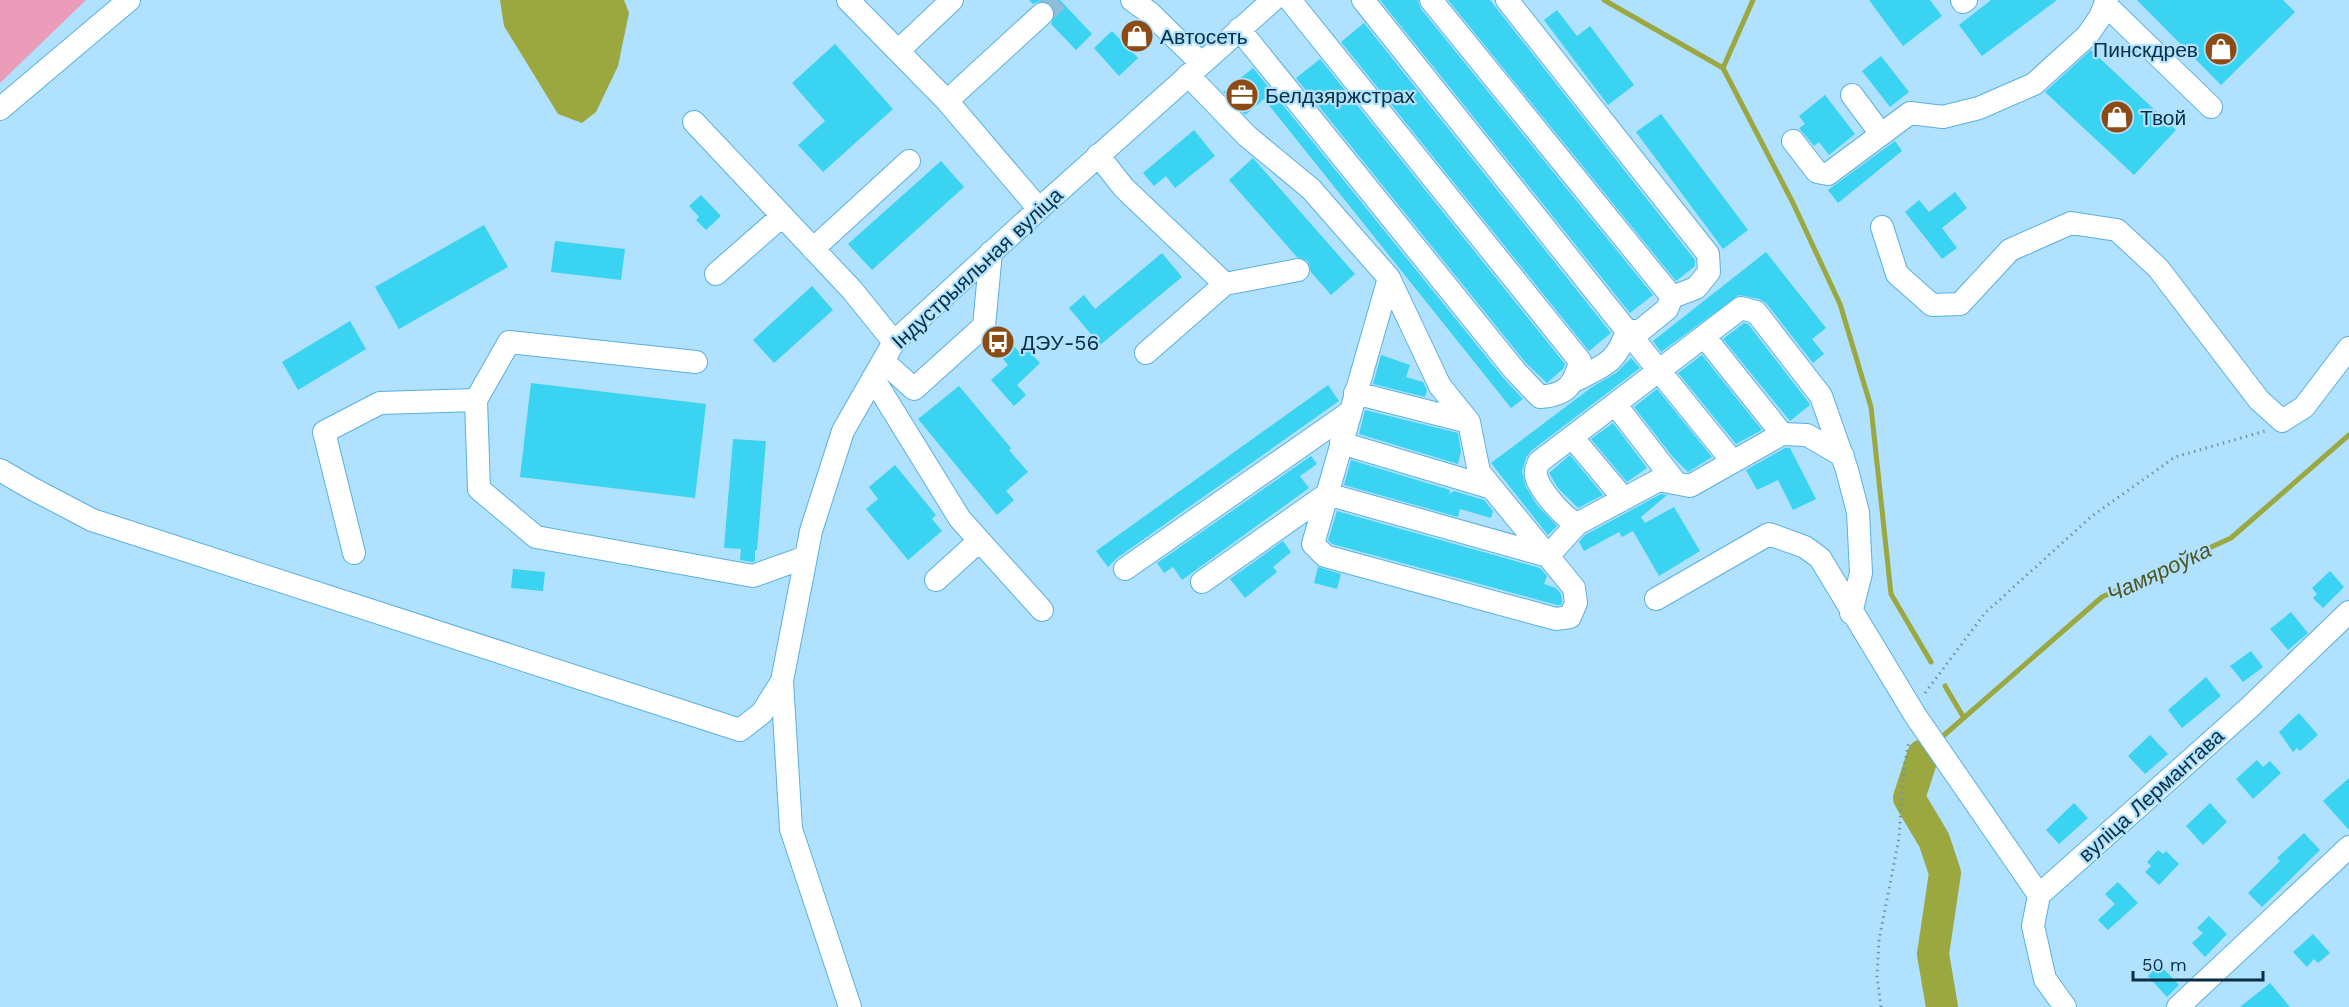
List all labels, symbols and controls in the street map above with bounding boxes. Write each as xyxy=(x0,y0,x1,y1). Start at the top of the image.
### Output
shop icon: Автосеть xyxy=(1119,18,1155,54)
place label: Автосеть xyxy=(1160,24,1248,49)
shop icon: Пинскдрев xyxy=(2203,31,2239,67)
place label: Пинскдрев xyxy=(2093,37,2198,62)
office icon: Белдзяржстрах xyxy=(1224,77,1260,113)
place label: Белдзяржстрах xyxy=(1265,83,1415,108)
shop icon: Твой xyxy=(2099,99,2135,135)
place label: Твой xyxy=(2140,105,2186,130)
street label: Індустрыяльная вуліца xyxy=(886,182,1068,354)
bus stop icon: ДЭУ-56 xyxy=(980,324,1016,360)
place label: ДЭУ-56 xyxy=(1021,330,1099,355)
water label: Чамяроўка xyxy=(2103,537,2215,607)
street label: вуліца Лермантава xyxy=(2073,723,2229,867)
scale bar xyxy=(2133,944,2264,982)
text: 50 m xyxy=(2142,954,2187,975)

